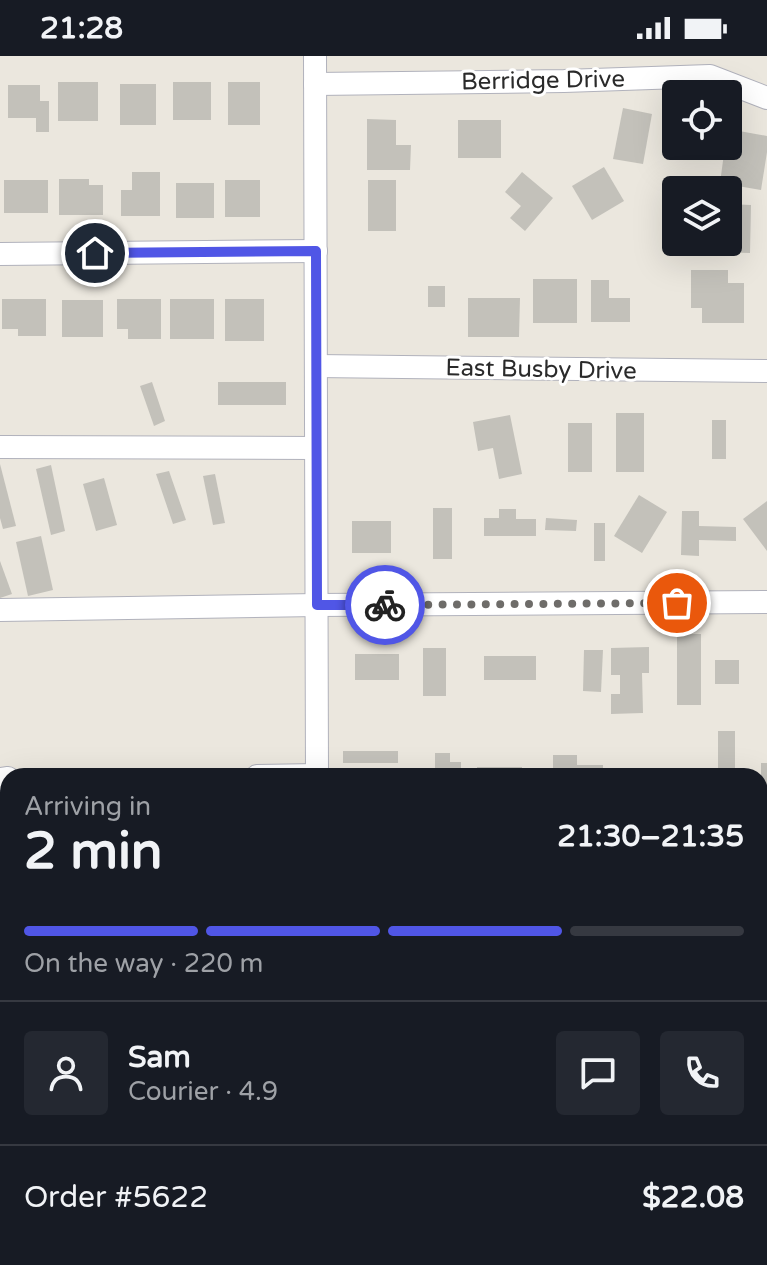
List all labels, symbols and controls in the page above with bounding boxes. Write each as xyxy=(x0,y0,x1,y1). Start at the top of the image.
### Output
text: 21:28 xyxy=(40,10,123,47)
street label: Berridge Drive xyxy=(461,65,625,96)
map controls xyxy=(662,80,742,256)
button: locate xyxy=(662,80,742,160)
button: layers xyxy=(662,176,742,256)
pin xyxy=(61,219,129,287)
icon: home xyxy=(73,231,117,275)
street label: East Busby Drive xyxy=(445,353,637,386)
courier xyxy=(345,565,425,645)
pin xyxy=(643,569,711,637)
icon: bag xyxy=(655,581,699,625)
icon: bike xyxy=(363,583,407,627)
text: Arriving in xyxy=(24,791,151,822)
text: 21:30–21:35 xyxy=(557,818,744,855)
text: 2 min xyxy=(24,820,163,883)
text: On the way · 220 m xyxy=(24,948,263,979)
button: person xyxy=(24,1031,108,1115)
button: chat xyxy=(556,1031,640,1115)
button: phone xyxy=(660,1031,744,1115)
text: Sam xyxy=(128,1039,191,1076)
text: Courier · 4.9 xyxy=(128,1076,278,1107)
text: Order #5622 xyxy=(24,1179,208,1216)
text: $22.08 xyxy=(642,1179,744,1216)

